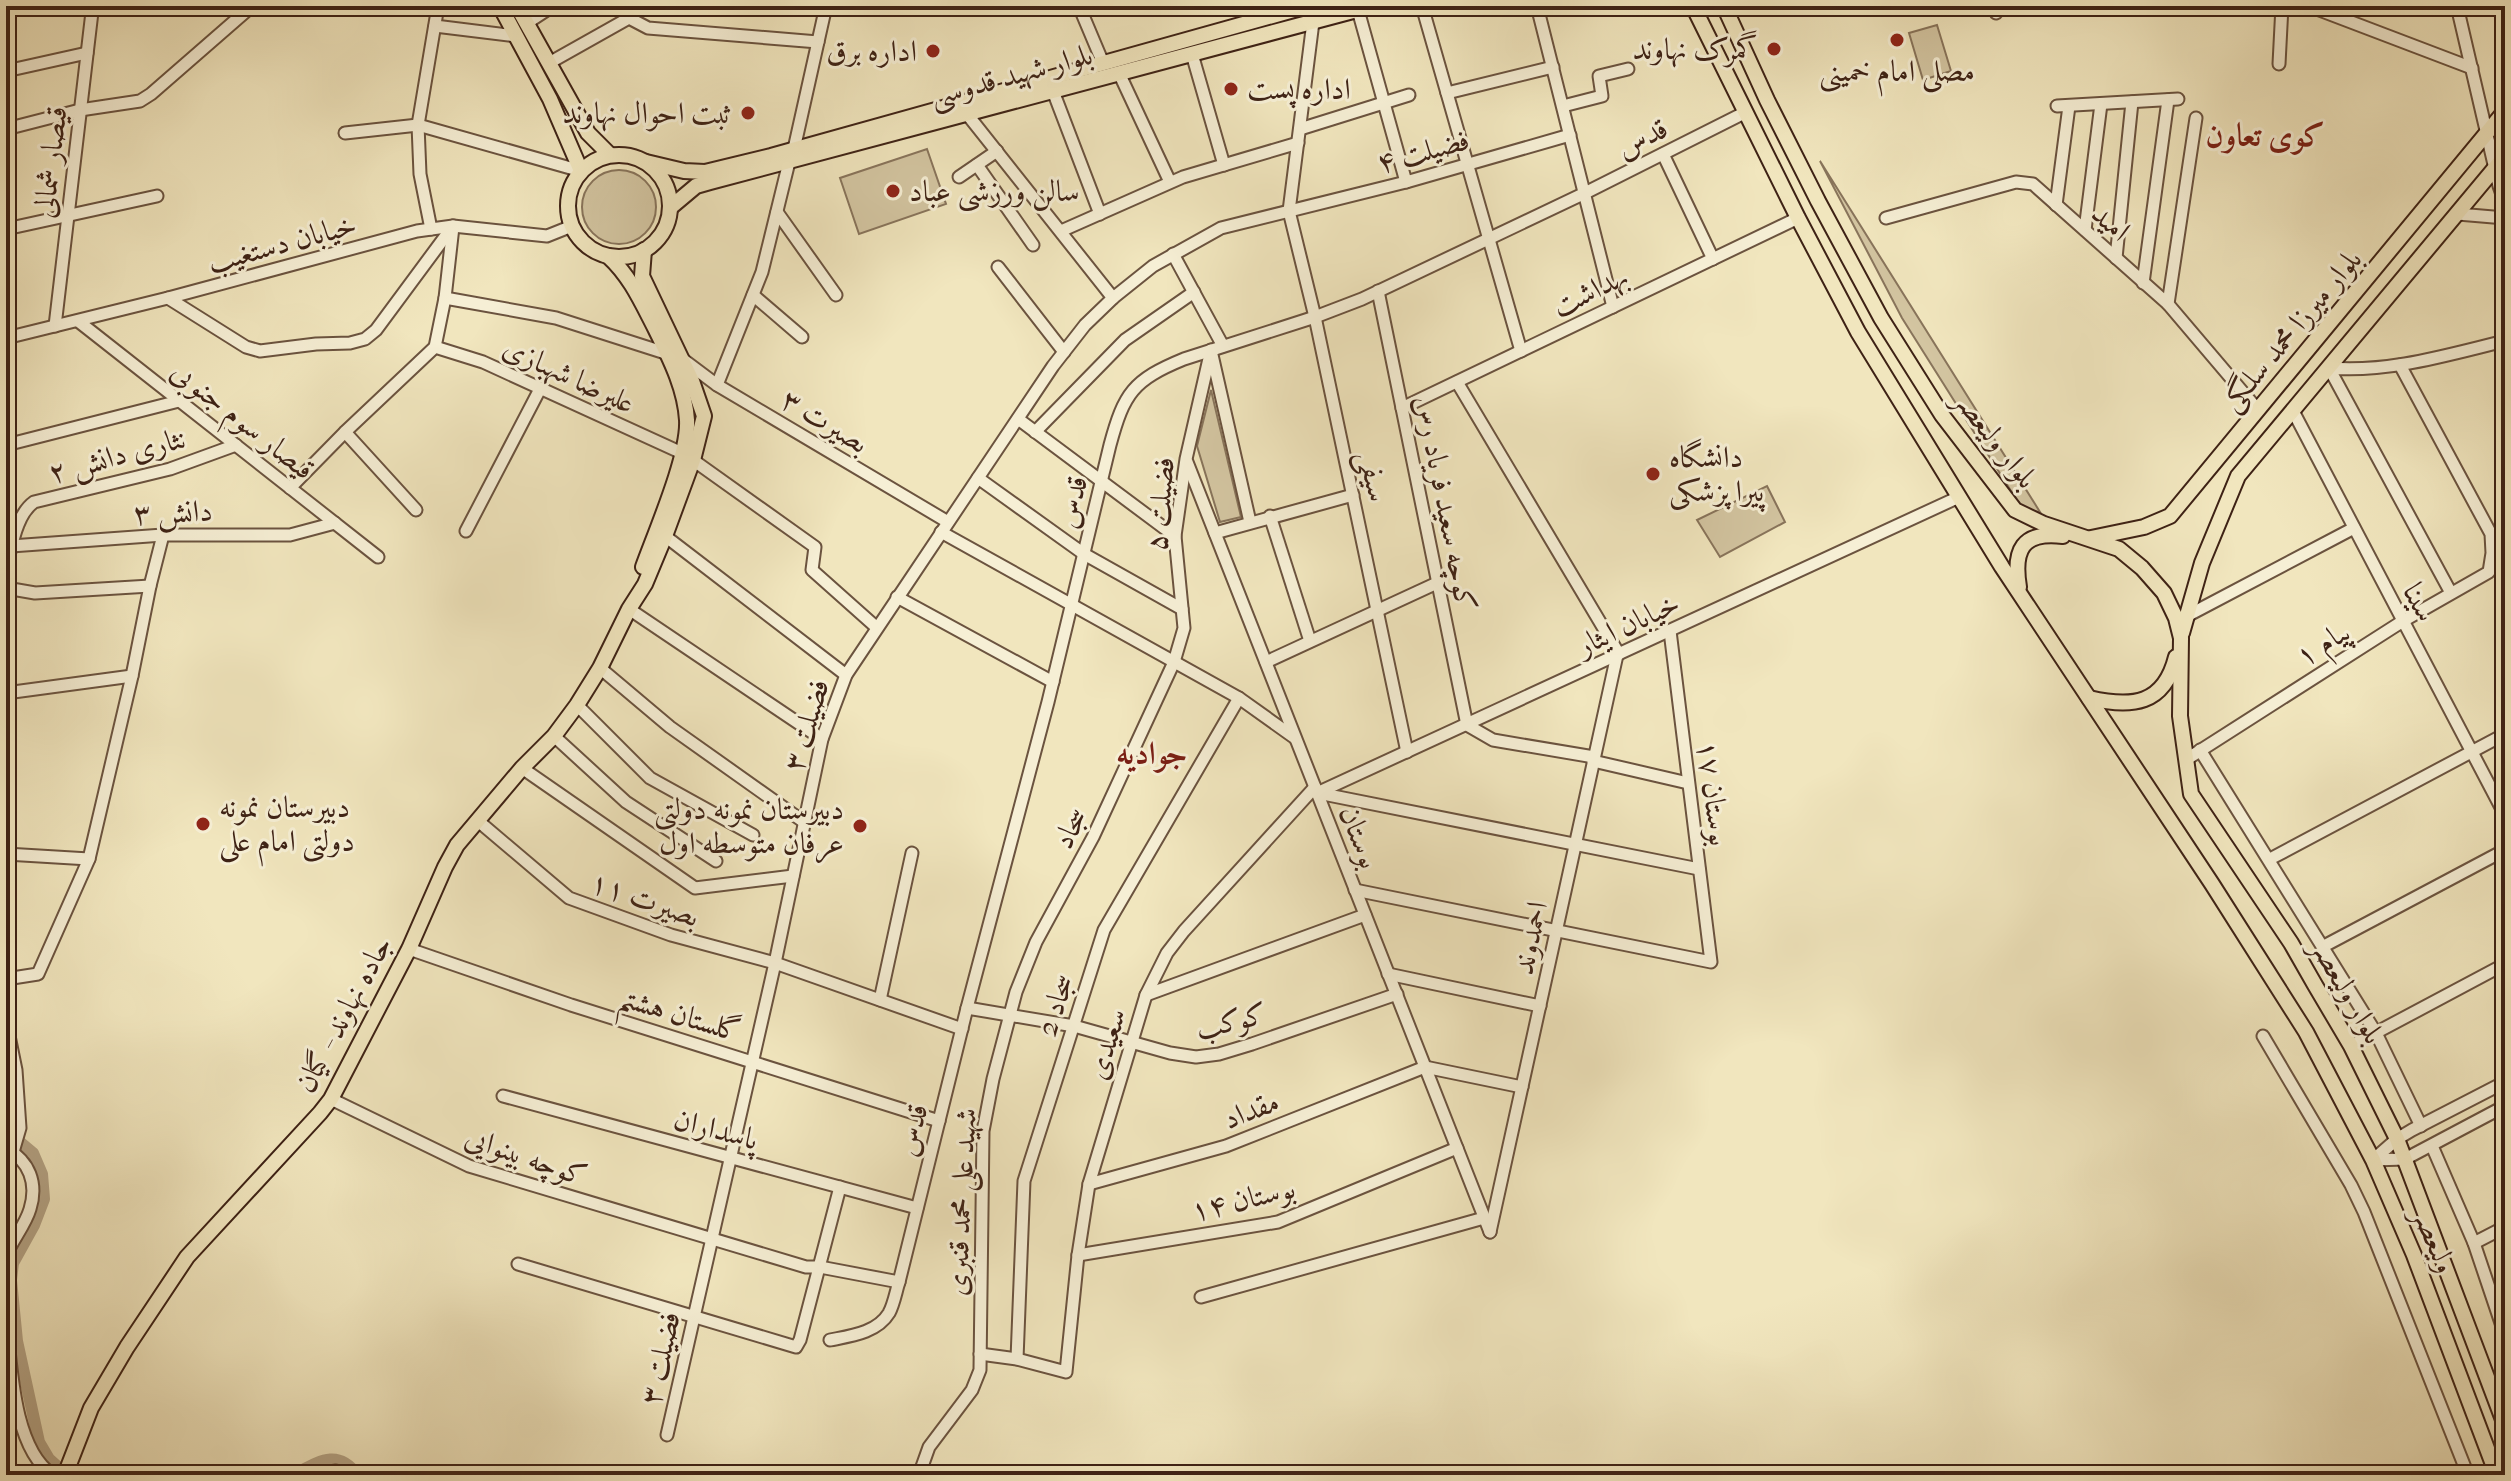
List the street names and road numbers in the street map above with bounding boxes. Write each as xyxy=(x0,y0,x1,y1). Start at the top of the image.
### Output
street label: بلوار شهید قدوسی xyxy=(926,37,1097,117)
street label: قیصار شمالی xyxy=(26,104,75,220)
street label: قدس xyxy=(1611,111,1674,166)
street label: فضیلت ۴ xyxy=(1373,122,1473,181)
street label: امید xyxy=(2084,196,2137,249)
street label: خیابان دستغیب xyxy=(204,207,361,281)
street label: بلوار میرزا محمد سلگی xyxy=(2213,242,2371,420)
street label: بهداشت xyxy=(1547,258,1634,326)
street label: علیرضا شهبازی xyxy=(497,330,640,422)
street label: قیصار سوم جنوبی xyxy=(159,354,321,494)
street label: بلوار ولیعصر xyxy=(1943,381,2045,497)
street label: بصیرت ۳ xyxy=(775,382,875,461)
street label: کوچه سعید فریاد رس xyxy=(1404,392,1484,615)
street label: نثاری دانش ۲ xyxy=(45,420,190,493)
street label: سیفی xyxy=(1347,447,1396,506)
street label: فضیلت ۵ xyxy=(1139,456,1182,553)
street label: قدس xyxy=(1050,472,1095,532)
street label: دانش ۳ xyxy=(133,494,213,533)
street label: سینا xyxy=(2395,577,2444,627)
street label: خیابان ایثار xyxy=(1569,586,1686,666)
street label: پیام ۱ xyxy=(2289,613,2361,680)
street label: فضیلت ۳ xyxy=(776,675,837,775)
street label: بوستان ۱۷ xyxy=(1689,738,1737,848)
street label: بوستان xyxy=(1331,801,1387,874)
street label: سجاد xyxy=(1045,802,1095,855)
street label: بصیرت ۱۱ xyxy=(586,865,704,934)
street label: احمدوند xyxy=(1506,898,1555,978)
street label: جاده نهاوند - گیان xyxy=(288,930,400,1099)
street label: بلوار ولیعصر xyxy=(2300,930,2392,1051)
street label: سجاد 2 xyxy=(1029,970,1082,1041)
street label: گلستان هشتم xyxy=(611,978,745,1060)
street label: کوکب xyxy=(1192,996,1270,1048)
street label: سعیدی xyxy=(1079,1004,1134,1084)
street label: مقداد xyxy=(1218,1084,1284,1137)
street label: قدس xyxy=(889,1100,936,1160)
street label: پاسداران xyxy=(669,1101,763,1161)
street label: شهید علی محمد قنبری xyxy=(939,1107,988,1297)
street label: کوچه بینوایی xyxy=(459,1119,591,1196)
street label: بوستان ۱۴ xyxy=(1188,1171,1299,1229)
street label: ولیعصر xyxy=(2402,1200,2464,1279)
street label: فضیلت ۳ xyxy=(633,1308,688,1408)

